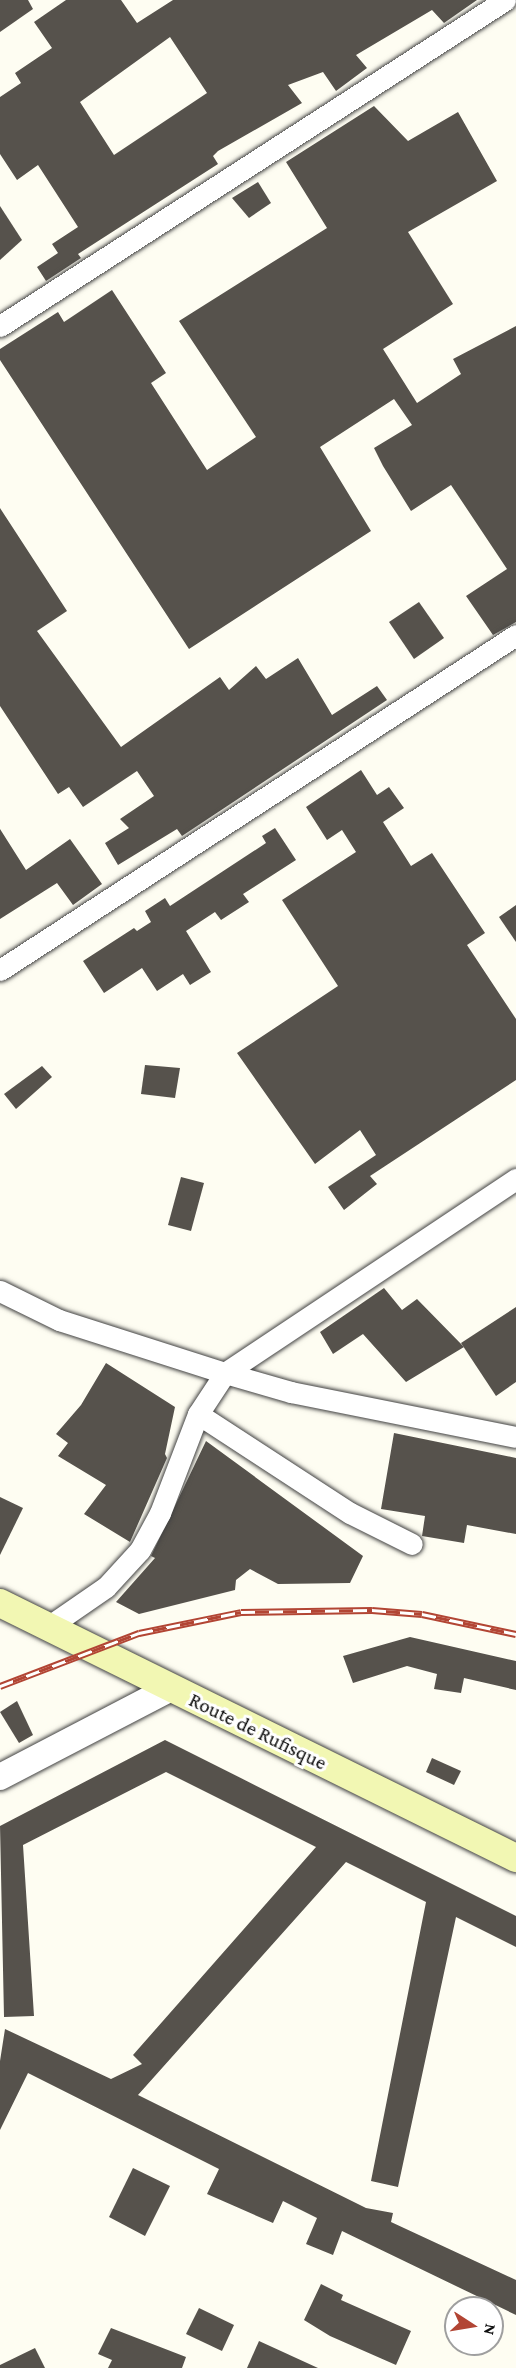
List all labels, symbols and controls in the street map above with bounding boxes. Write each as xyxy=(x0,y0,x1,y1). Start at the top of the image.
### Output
street label: Route de Rufisque xyxy=(185,1687,331,1775)
north arrow xyxy=(444,2296,504,2356)
text: N xyxy=(481,2322,500,2337)

